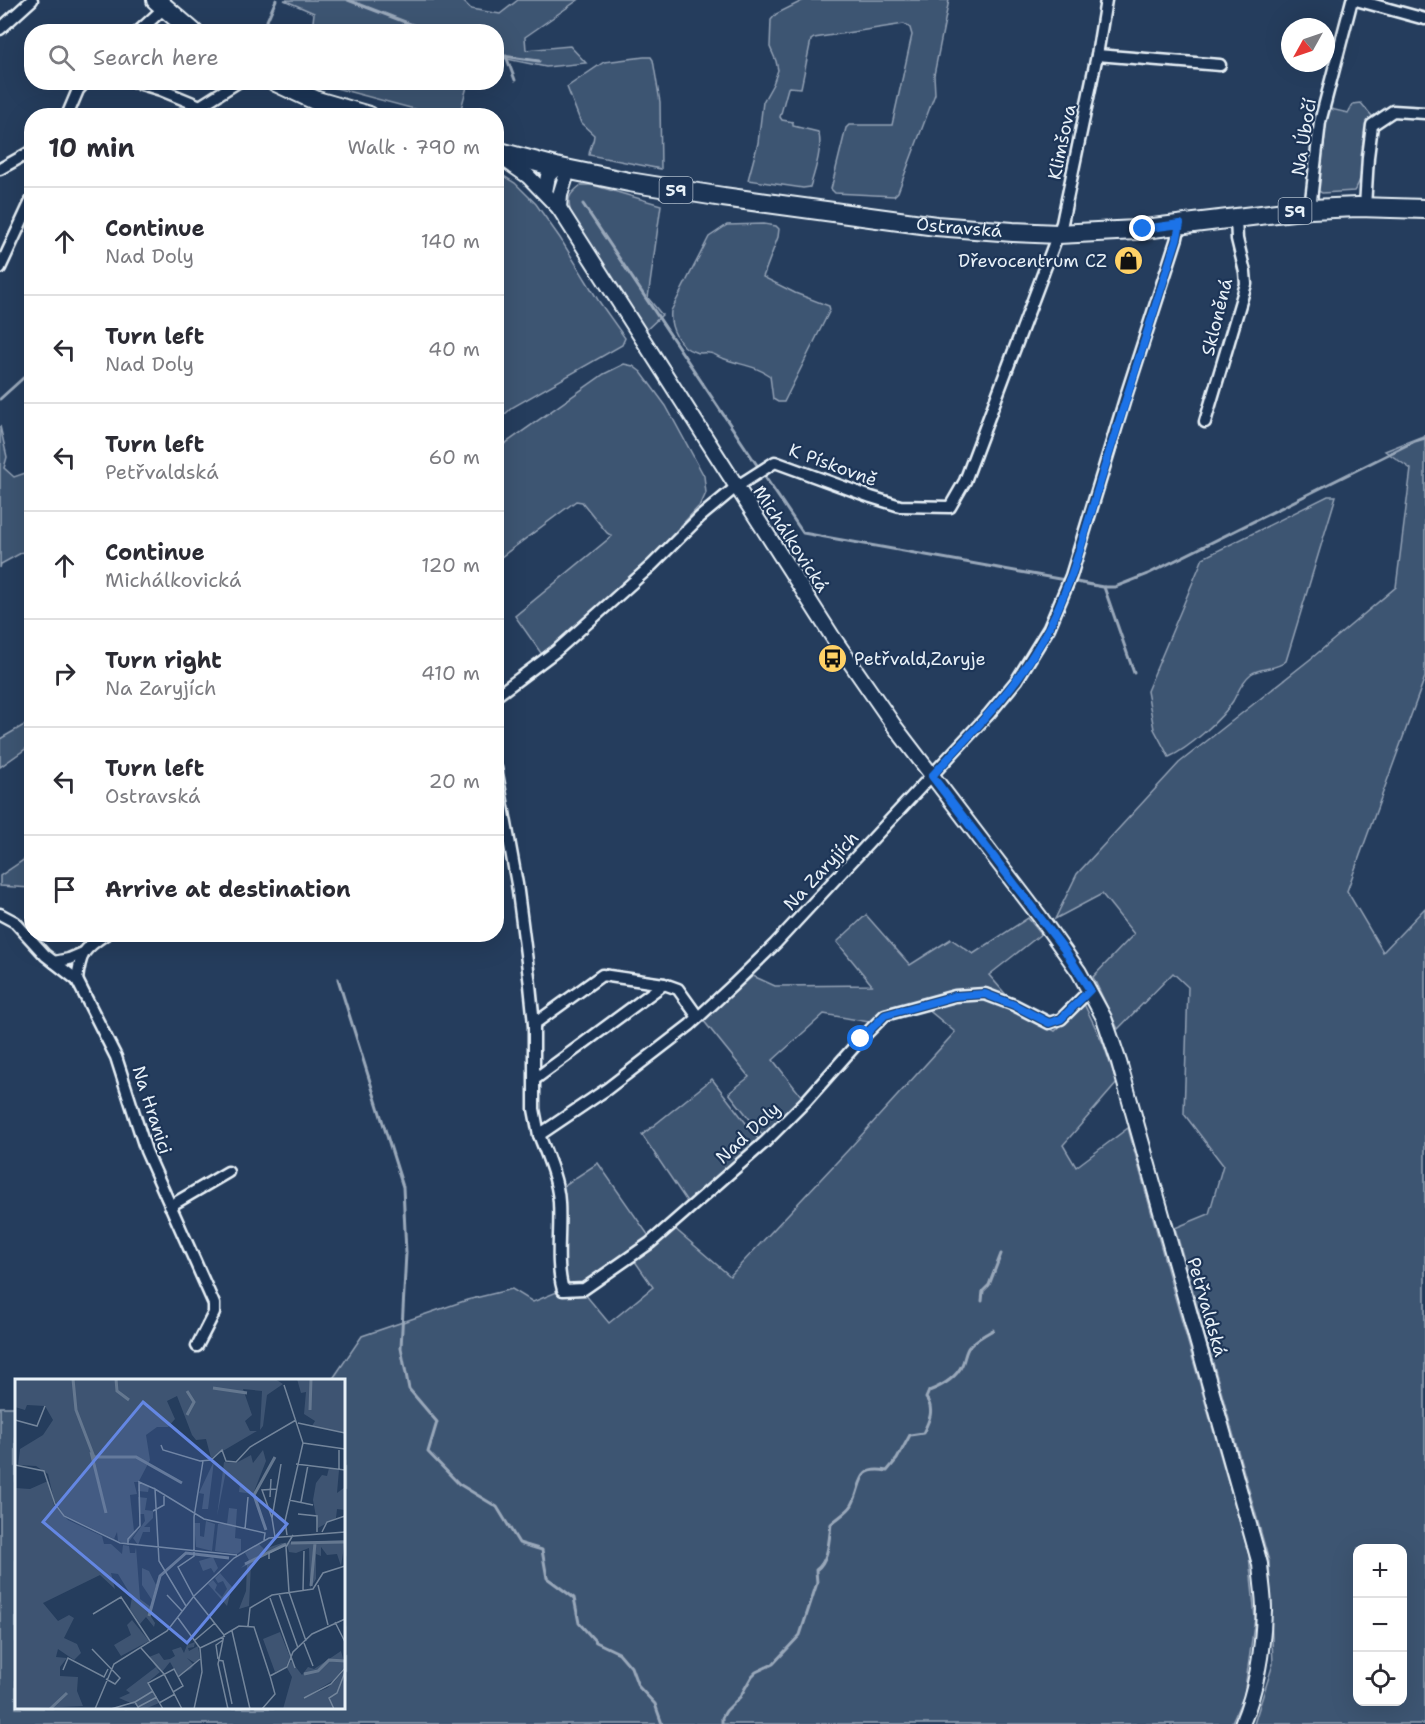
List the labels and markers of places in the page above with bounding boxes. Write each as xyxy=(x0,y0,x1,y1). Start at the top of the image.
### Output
shop icon: Dřevocentrum CZ xyxy=(1112,245,1144,277)
place label: Dřevocentrum CZ xyxy=(958,249,1107,273)
bus stop icon: Petřvald,Zaryje xyxy=(817,643,849,675)
place label: Petřvald,Zaryje xyxy=(854,647,986,671)

